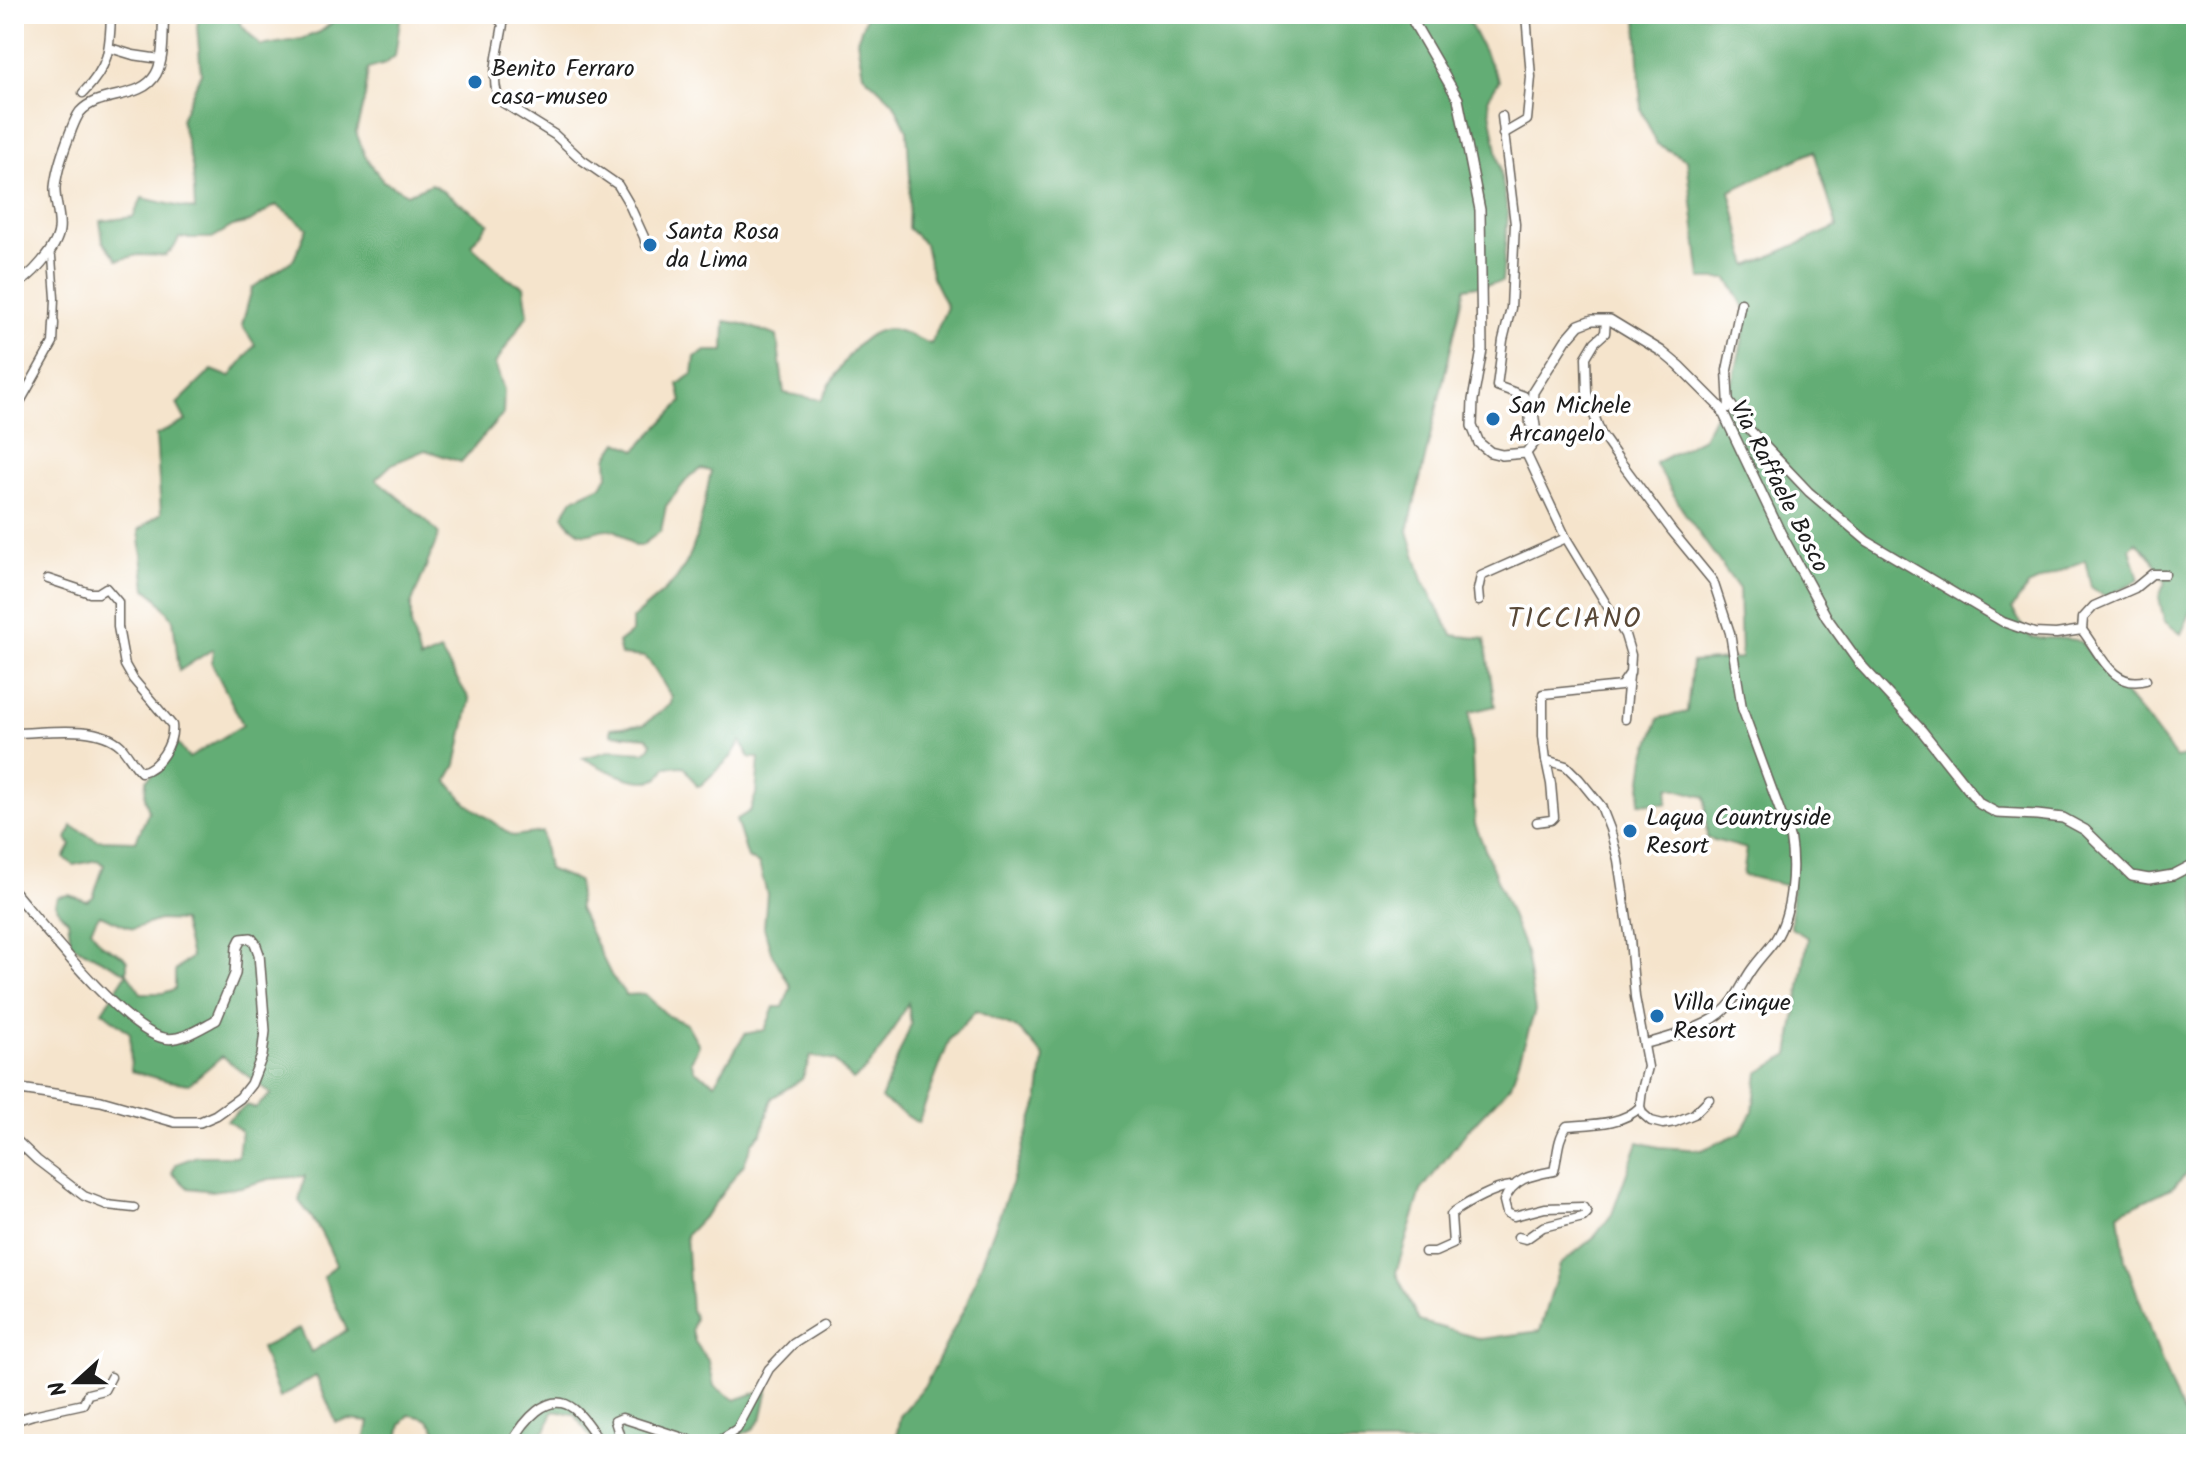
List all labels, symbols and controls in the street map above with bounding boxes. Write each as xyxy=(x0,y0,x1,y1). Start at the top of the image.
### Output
place label: Benito Ferraro casa-museo xyxy=(491,50,635,117)
marker: Benito Ferraro casa-museo xyxy=(466,73,484,91)
place label: Santa Rosa da Lima xyxy=(666,213,779,280)
marker: Santa Rosa da Lima xyxy=(641,236,659,254)
place label: San Michele Arcangelo xyxy=(1509,387,1631,454)
street label: Via Raffaele Bosco xyxy=(1718,394,1839,580)
marker: San Michele Arcangelo xyxy=(1484,410,1502,428)
district label: TICCIANO xyxy=(1507,597,1643,642)
place label: Laqua Countryside Resort xyxy=(1646,799,1831,866)
marker: Laqua Countryside Resort xyxy=(1621,822,1639,840)
place label: Villa Cinque Resort xyxy=(1673,984,1791,1051)
marker: Villa Cinque Resort xyxy=(1648,1007,1666,1025)
north arrow xyxy=(36,1342,116,1422)
text: N xyxy=(41,1375,78,1401)

